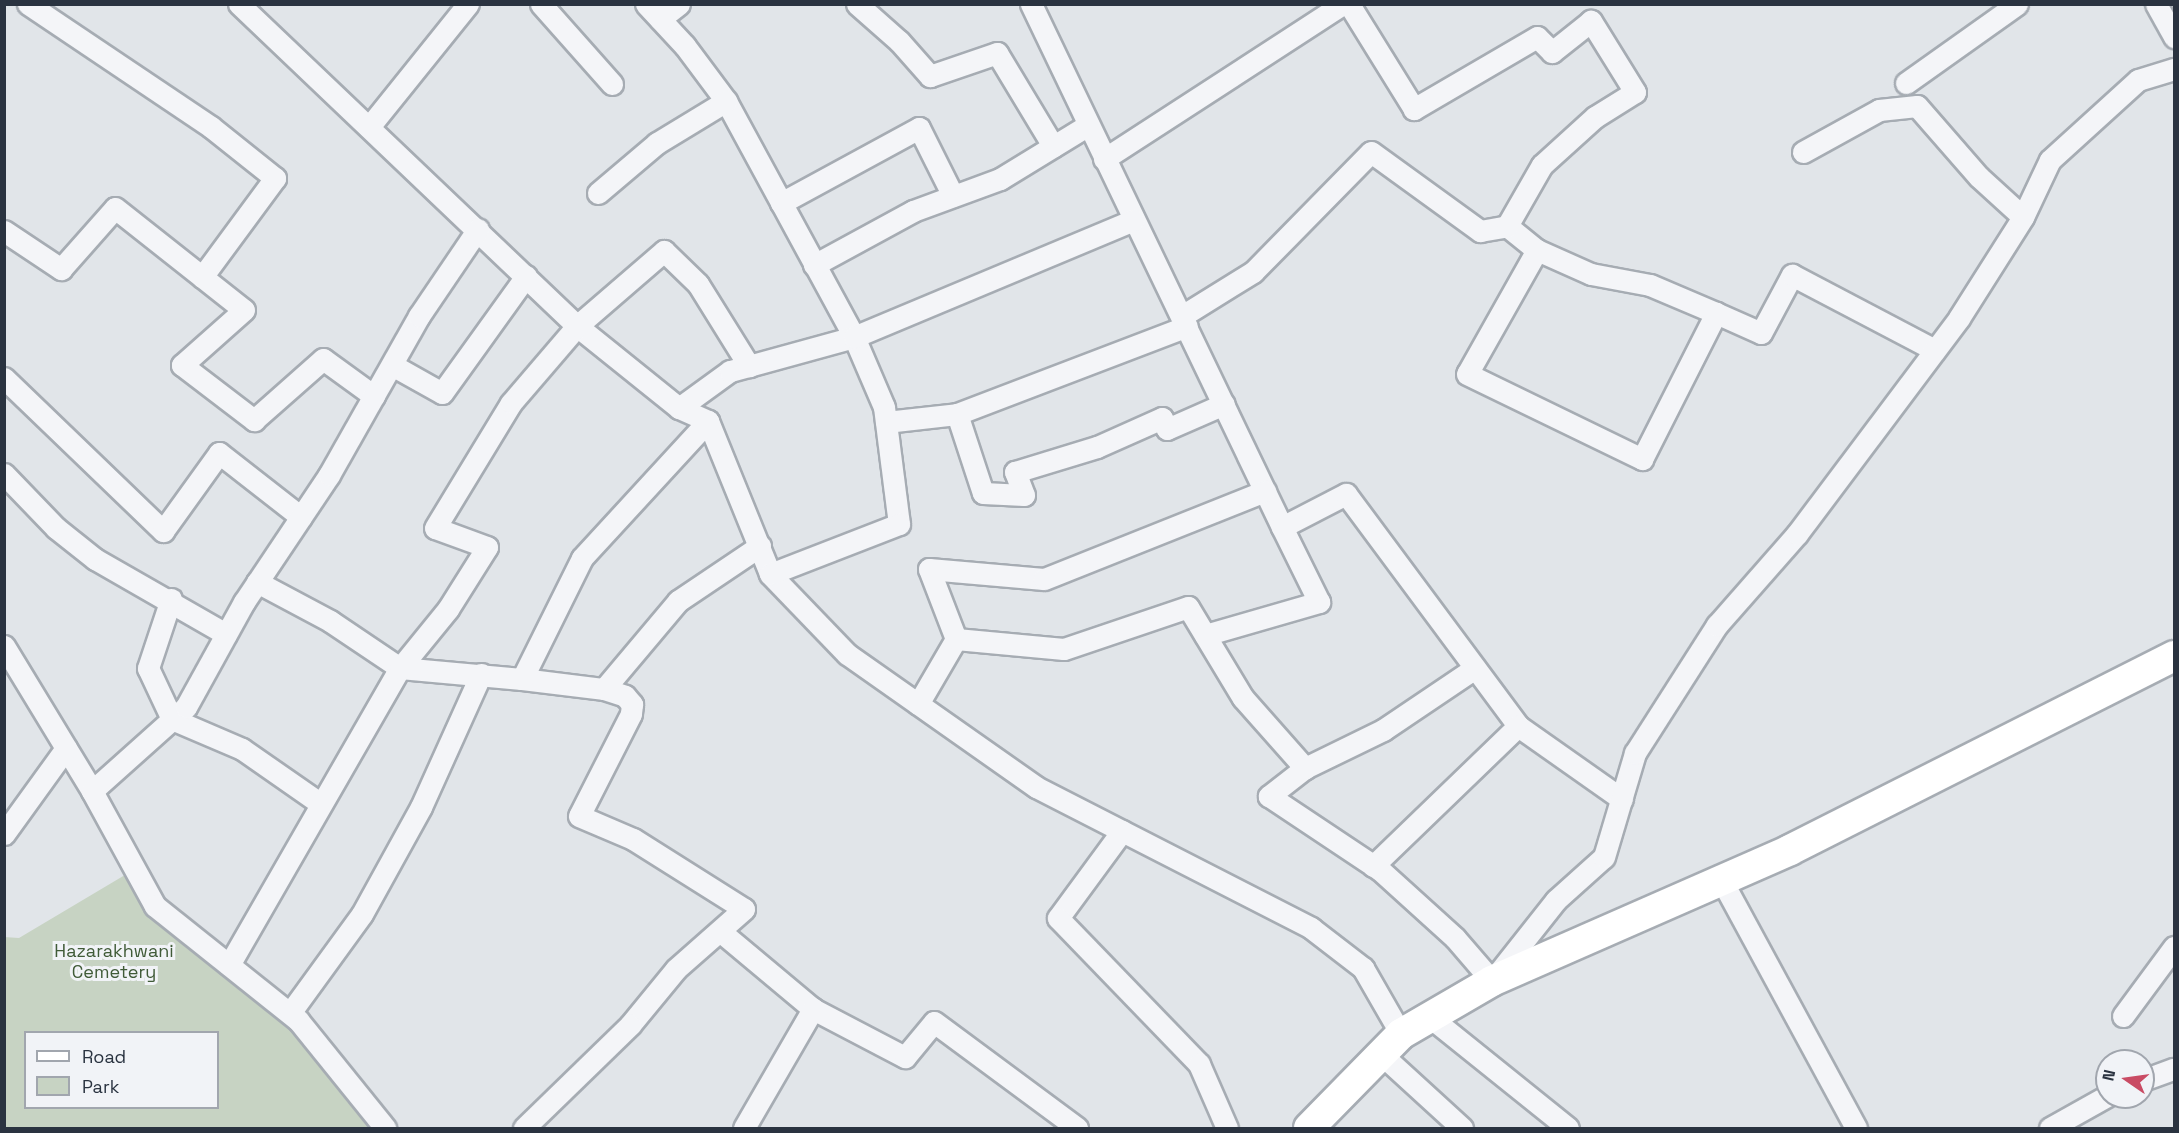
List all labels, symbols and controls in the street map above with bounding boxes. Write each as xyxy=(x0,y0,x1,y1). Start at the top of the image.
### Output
park label: Hazarakhwani Cemetery xyxy=(54,941,174,984)
legend xyxy=(24,1031,219,1109)
text: Road xyxy=(82,1045,126,1068)
north arrow xyxy=(2095,1049,2155,1109)
text: N xyxy=(2097,1068,2120,1083)
text: Park xyxy=(82,1075,119,1098)

